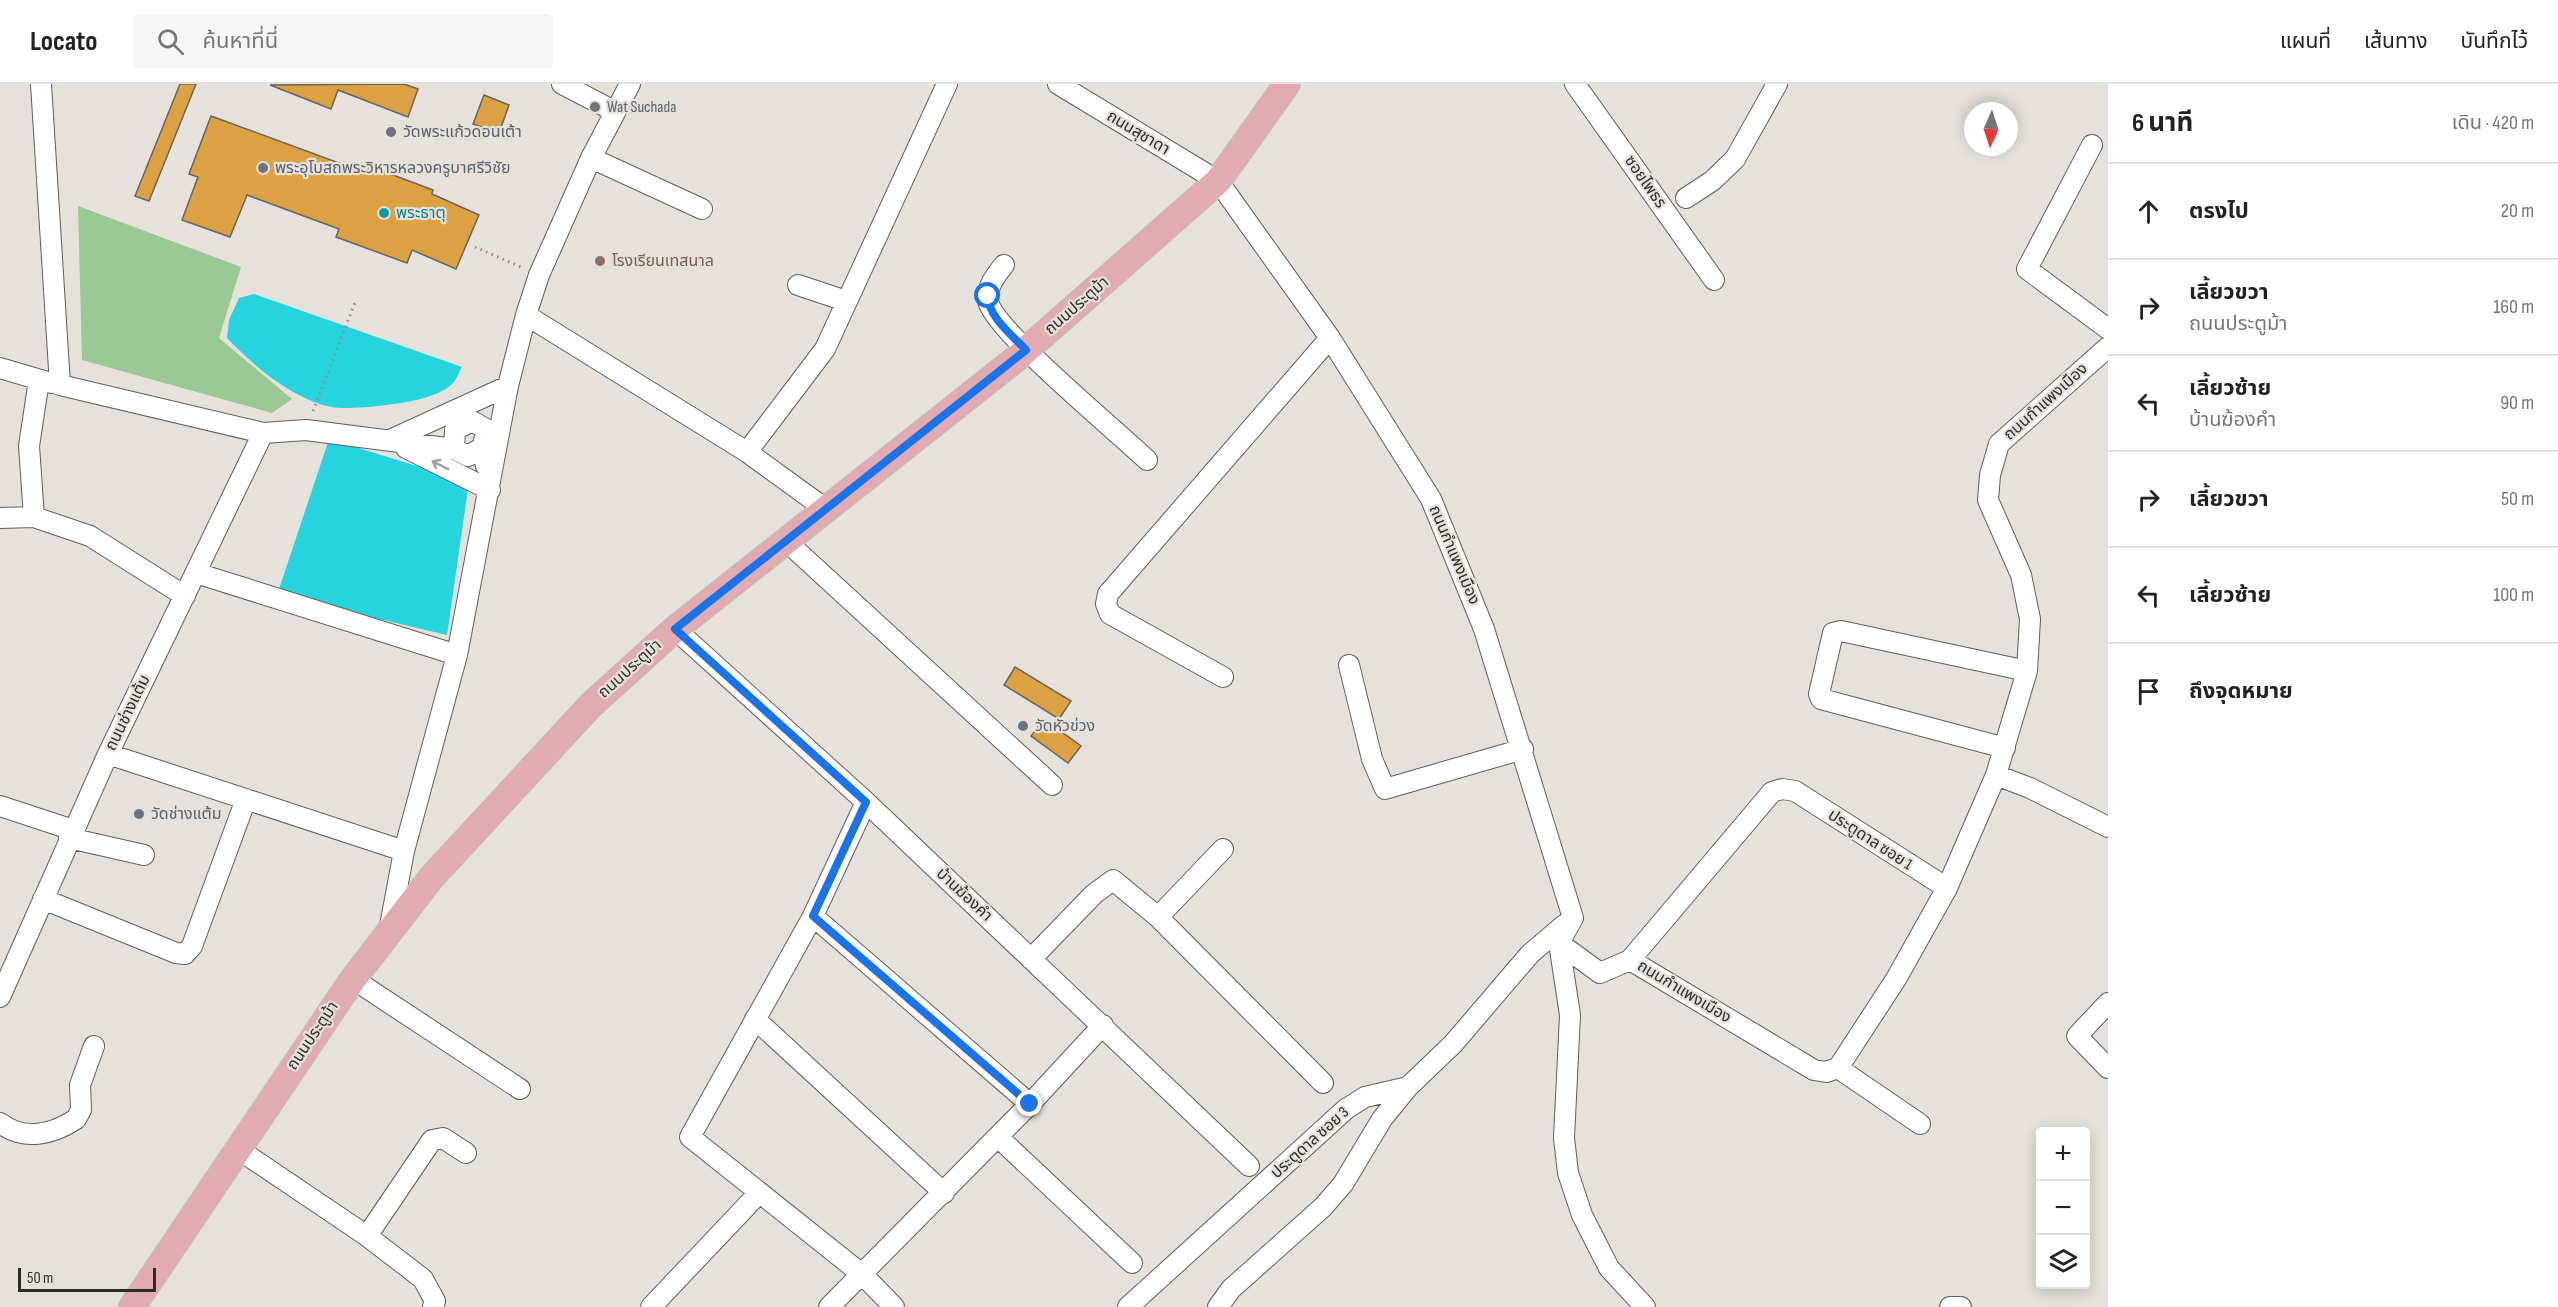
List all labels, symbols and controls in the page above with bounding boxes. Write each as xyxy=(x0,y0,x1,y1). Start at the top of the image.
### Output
search box xyxy=(133,14,553,68)
text: Locato xyxy=(30,25,97,58)
icon: search xyxy=(154,25,187,58)
text: ค้นหาที่นี่ xyxy=(202,28,278,55)
text: แผนที่ xyxy=(2280,29,2331,54)
text: เส้นทาง xyxy=(2364,29,2428,54)
text: บันทึกไว้ xyxy=(2461,29,2528,54)
place label: Wat Suchada xyxy=(607,98,676,117)
marker: Wat Suchada xyxy=(588,100,602,114)
north arrow xyxy=(1964,102,2018,156)
street label: ถนนสุชาดา xyxy=(1103,107,1173,159)
text: 6 นาที xyxy=(2132,108,2193,139)
text: เดิน · 420 m xyxy=(2452,111,2534,135)
place label: วัดพระแก้วดอนเต้า xyxy=(403,123,522,142)
marker: วัดพระแก้วดอนเต้า xyxy=(384,125,398,139)
street label: ซอยไพธร xyxy=(1620,152,1670,212)
place label: พระอุโบสถพระวิหารหลวงครูบาศรีวิชัย xyxy=(275,159,510,178)
marker: พระอุโบสถพระวิหารหลวงครูบาศรีวิชัย xyxy=(256,161,270,175)
icon: ahead xyxy=(2132,195,2165,228)
text: ตรงไป xyxy=(2189,198,2249,225)
text: 20 m xyxy=(2501,199,2534,223)
place label: พระธาตุ xyxy=(396,204,446,223)
marker: พระธาตุ xyxy=(377,206,391,220)
place label: โรงเรียนเทสนาล xyxy=(612,252,714,271)
marker: โรงเรียนเทสนาล xyxy=(593,254,607,268)
street label: ถนนประตูม้า xyxy=(1041,273,1113,339)
text: เลี้ยวขวา xyxy=(2189,279,2269,306)
route start xyxy=(974,282,1000,308)
icon: right xyxy=(2132,291,2165,324)
text: 160 m xyxy=(2493,295,2534,319)
text: ถนนประตูม้า xyxy=(2189,312,2287,336)
street label: ถนนกำแพงเมือง xyxy=(2000,359,2092,445)
text: เลี้ยวซ้าย xyxy=(2189,375,2271,402)
icon: left xyxy=(2132,387,2165,420)
text: 90 m xyxy=(2500,391,2534,415)
text: บ้านฆ้องคำ xyxy=(2189,408,2276,432)
one-way arrow xyxy=(431,459,449,470)
icon: right xyxy=(2132,483,2165,516)
text: เลี้ยวขวา xyxy=(2189,486,2269,513)
text: 50 m xyxy=(2501,487,2534,511)
street label: ถนนกำแพงเมือง xyxy=(1425,502,1483,608)
icon: left xyxy=(2132,579,2165,612)
text: เลี้ยวซ้าย xyxy=(2189,582,2271,609)
text: 100 m xyxy=(2493,583,2534,607)
street label: ถนนประตูม้า xyxy=(594,636,666,702)
street label: ถนนช่างแต้ม xyxy=(101,672,155,754)
icon: arrive xyxy=(2132,675,2165,708)
text: ถึงจุดหมาย xyxy=(2189,678,2293,705)
place label: วัดหัวข่วง xyxy=(1035,717,1095,736)
marker: วัดหัวข่วง xyxy=(1016,719,1030,733)
place label: วัดช่างแต้ม xyxy=(151,805,222,824)
street label: ประตูดาล ซอย 1 xyxy=(1824,806,1916,875)
marker: วัดช่างแต้ม xyxy=(132,807,146,821)
street label: บ้านฆ้องคำ xyxy=(932,864,996,926)
street label: ถนนกำแพงเมือง xyxy=(1634,957,1734,1027)
street label: ถนนประตูม้า xyxy=(283,998,343,1074)
route end xyxy=(1016,1090,1042,1116)
street label: ประตูดาล ซอย 3 xyxy=(1267,1103,1353,1183)
map controls xyxy=(2036,1127,2090,1289)
button: + xyxy=(2036,1127,2090,1181)
button: − xyxy=(2036,1181,2090,1235)
button: layers xyxy=(2036,1235,2090,1289)
scale bar xyxy=(18,1265,156,1292)
text: 50 m xyxy=(27,1269,53,1288)

